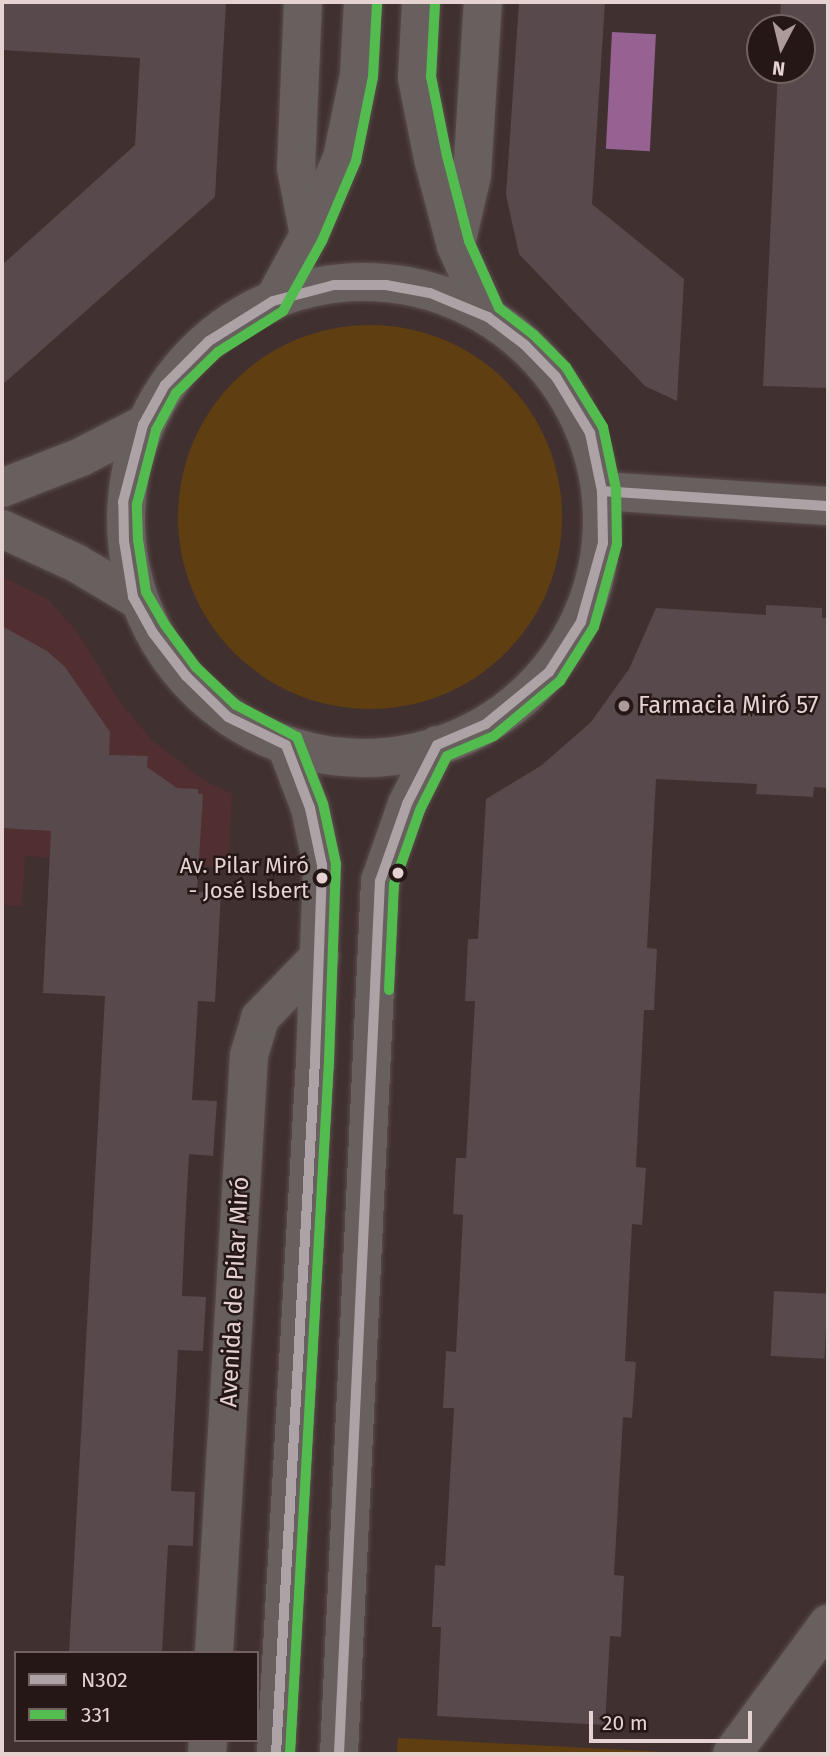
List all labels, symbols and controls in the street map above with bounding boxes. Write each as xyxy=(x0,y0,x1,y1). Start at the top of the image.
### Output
north arrow xyxy=(746,14,816,84)
text: N xyxy=(771,56,786,81)
place label: Farmacia Miró 57 xyxy=(638,692,818,720)
marker: Farmacia Miró 57 xyxy=(616,698,632,714)
place label: Av. Pilar Miró - José Isbert xyxy=(180,852,309,903)
unlabelled marker xyxy=(391,866,405,880)
marker: Av. Pilar Miró - José Isbert xyxy=(315,871,329,885)
street label: Avenida de Pilar Miró xyxy=(215,1176,255,1408)
legend xyxy=(14,1651,259,1742)
text: N302 xyxy=(81,1667,128,1693)
scale bar xyxy=(592,1696,755,1740)
text: 331 xyxy=(81,1702,111,1728)
text: 20 m xyxy=(602,1710,648,1736)

